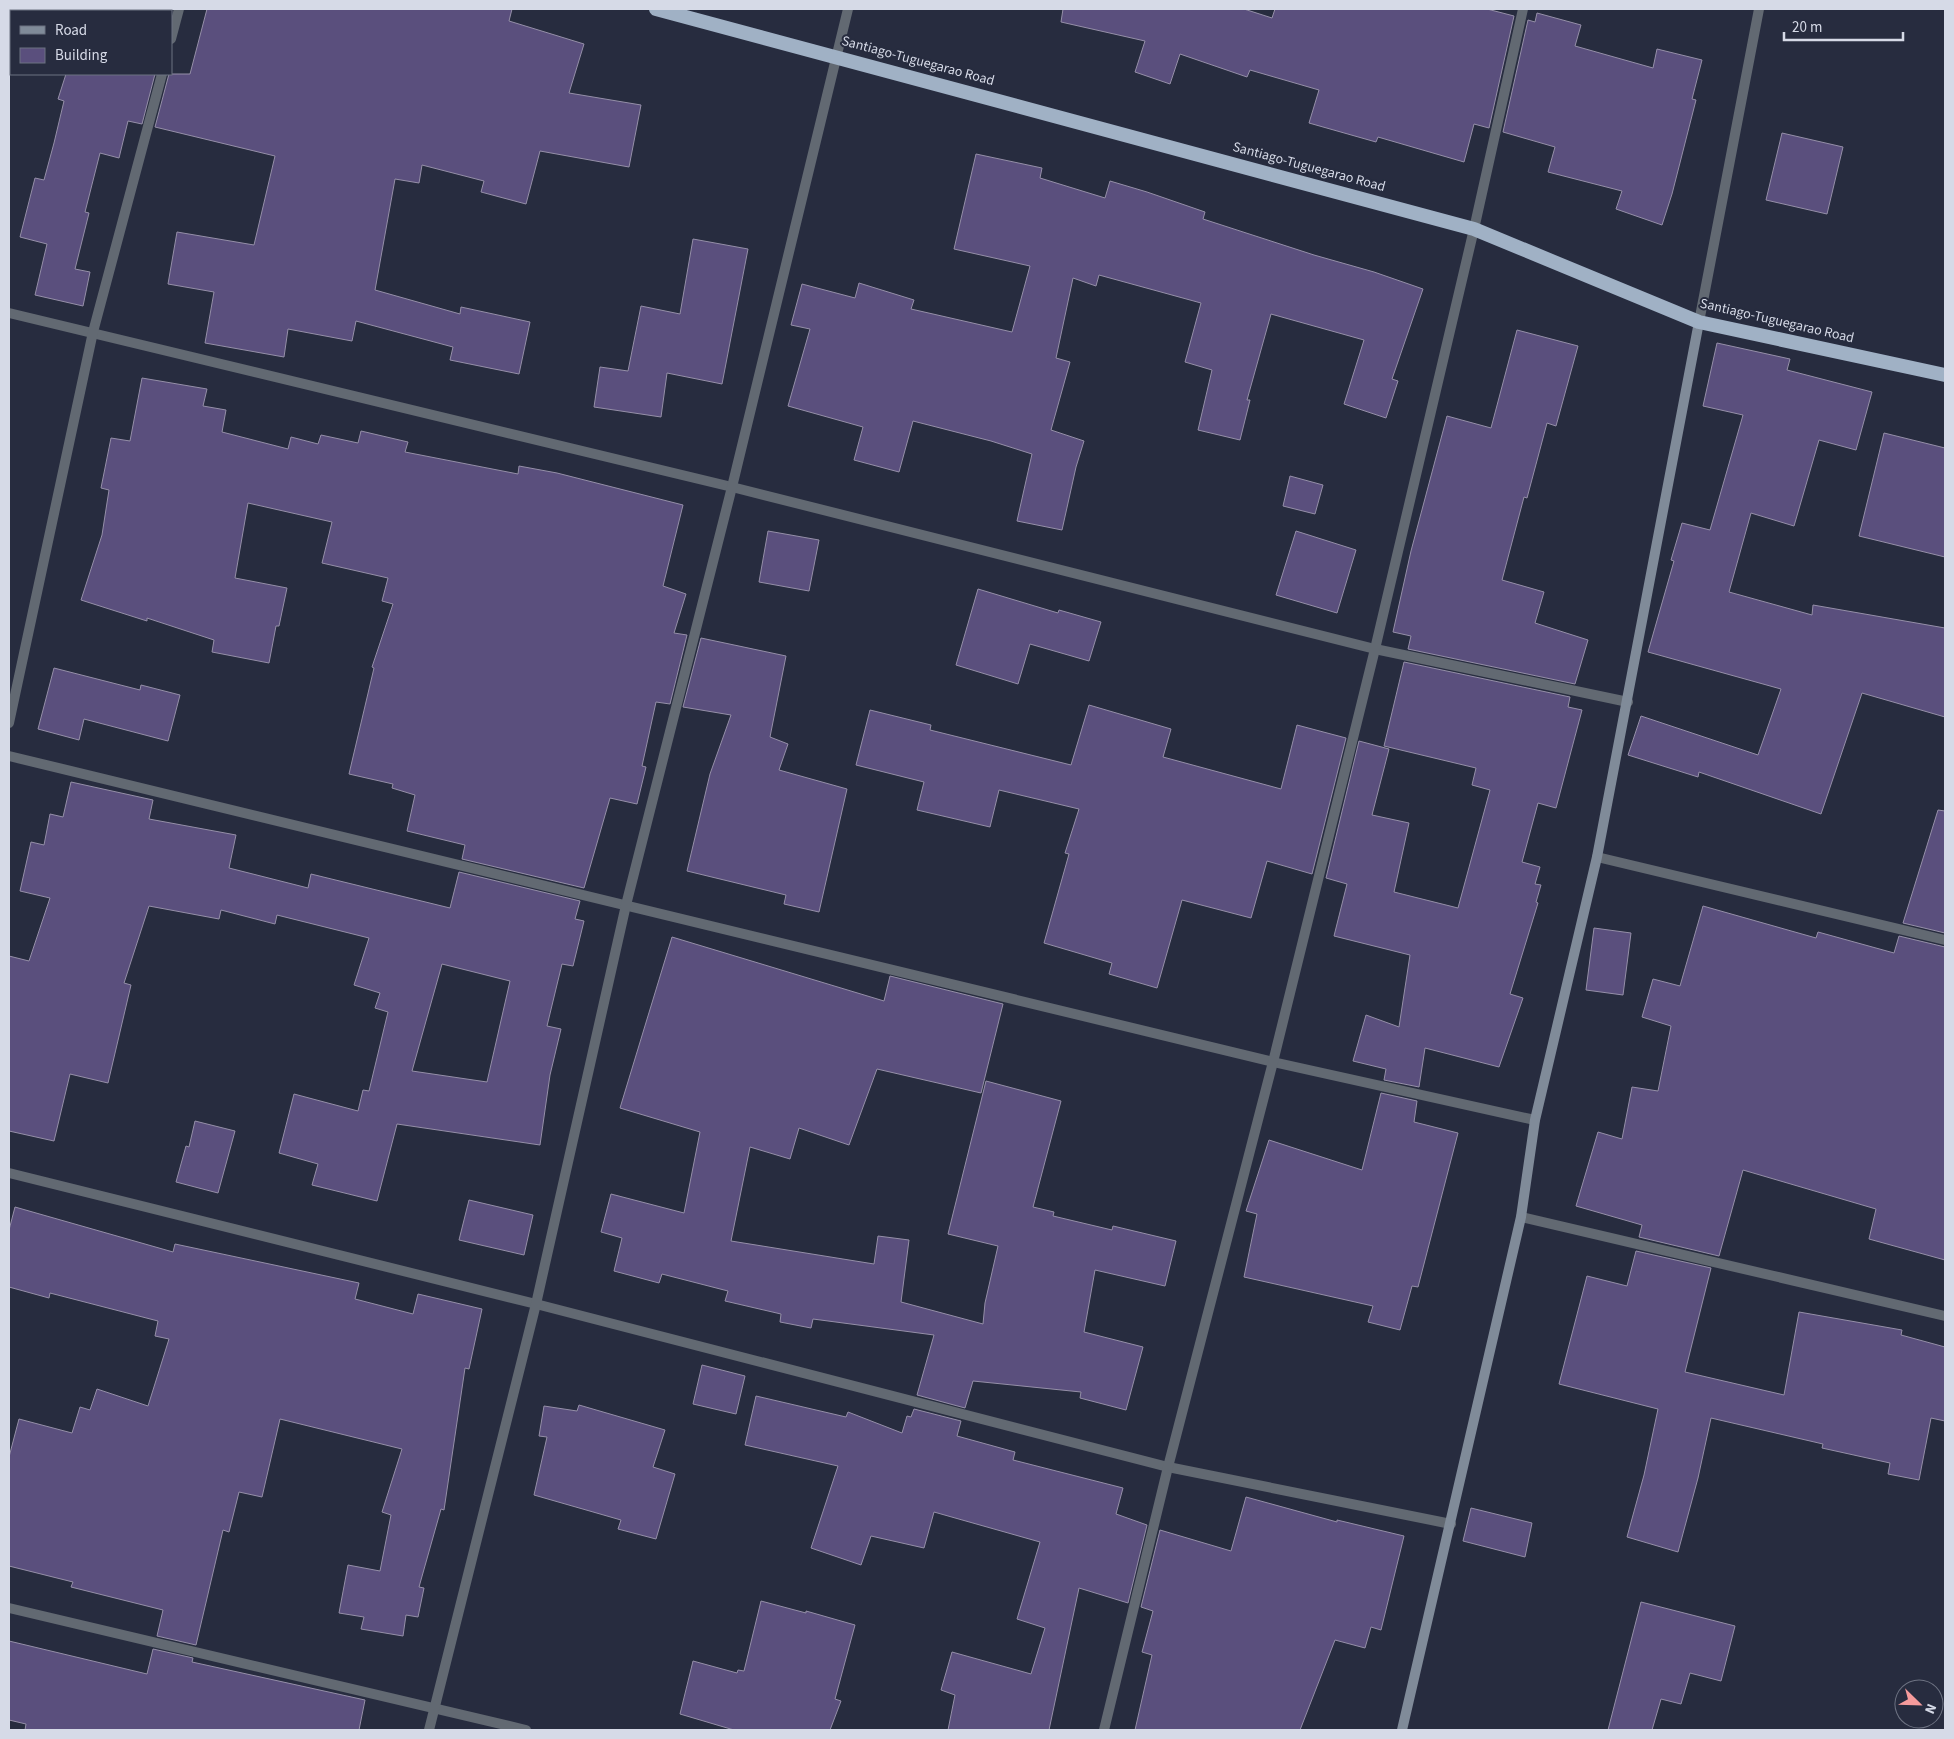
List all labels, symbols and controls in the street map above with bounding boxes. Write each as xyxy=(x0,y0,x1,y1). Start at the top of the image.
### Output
legend xyxy=(10,10,172,75)
scale bar xyxy=(1784,10,1903,42)
text: 20 m xyxy=(1792,17,1822,38)
text: Road xyxy=(55,20,87,41)
street label: Santiago-Tuguegarao Road xyxy=(839,31,997,91)
text: Building xyxy=(55,45,108,66)
street label: Santiago-Tuguegarao Road xyxy=(1230,137,1388,197)
street label: Santiago-Tuguegarao Road xyxy=(1698,294,1856,348)
north arrow xyxy=(1894,1679,1944,1729)
text: N xyxy=(1919,1700,1941,1717)

